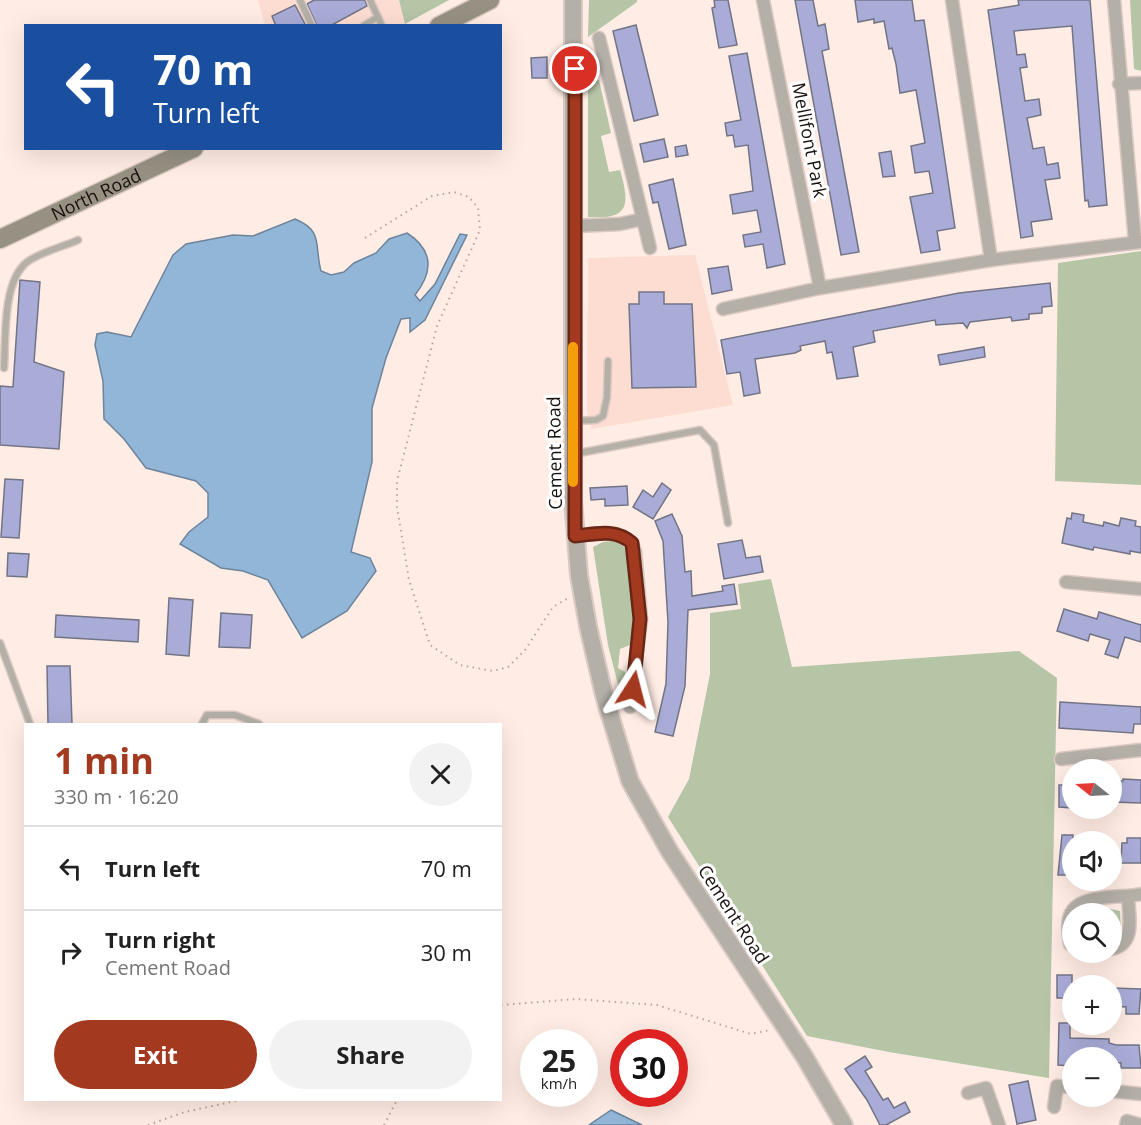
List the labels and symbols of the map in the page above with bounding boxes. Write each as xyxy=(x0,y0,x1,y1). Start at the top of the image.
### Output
pin xyxy=(549,43,600,94)
street label: Mellifont Park xyxy=(787,80,833,200)
street label: North Road xyxy=(47,163,145,225)
street label: Cement Road xyxy=(541,396,567,510)
position arrow xyxy=(601,657,665,721)
north arrow xyxy=(1062,759,1122,819)
street label: Cement Road xyxy=(693,860,775,968)
speed limit sign: 30 xyxy=(610,1029,688,1107)

